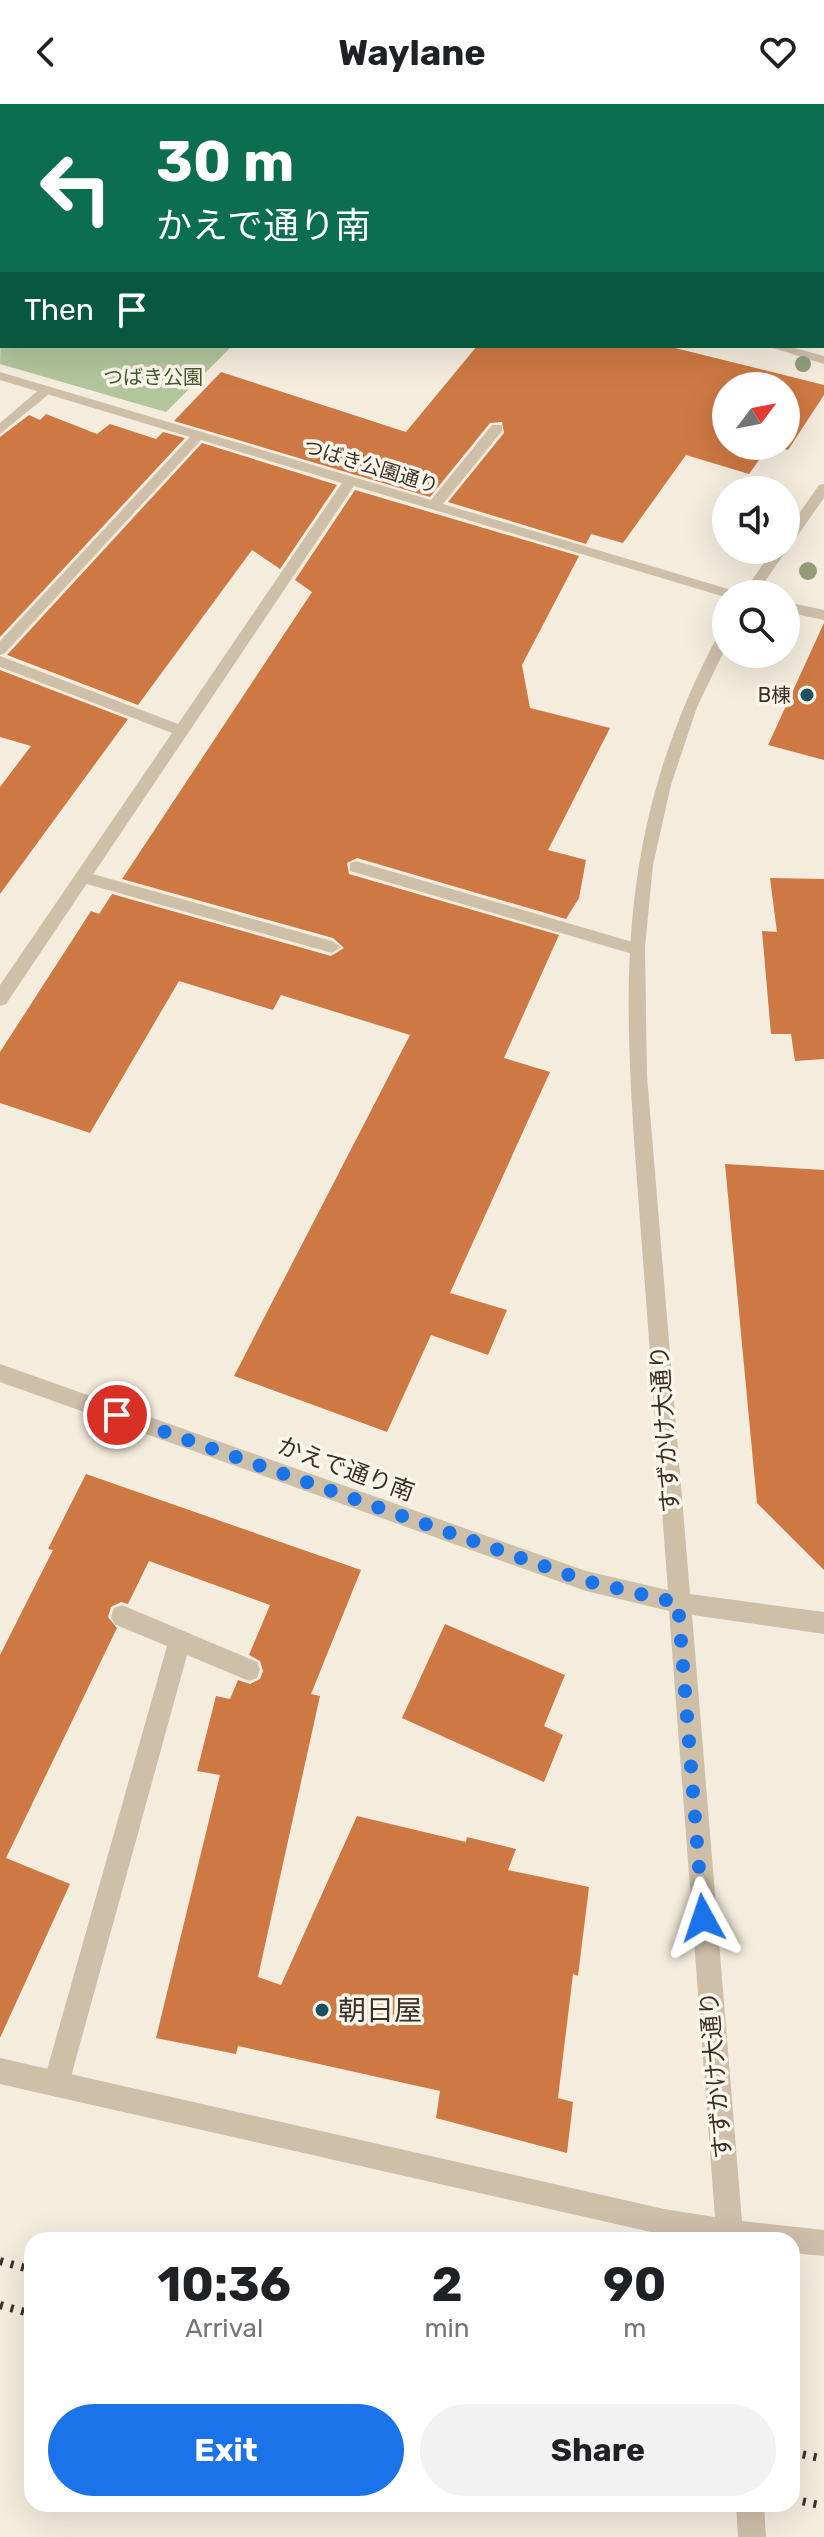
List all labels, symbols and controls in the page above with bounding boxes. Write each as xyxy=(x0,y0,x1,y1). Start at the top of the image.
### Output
icon: back xyxy=(24,30,68,74)
icon: heart xyxy=(756,30,800,74)
text: Waylane xyxy=(338,31,486,74)
text: 30 m xyxy=(156,129,294,195)
icon: left xyxy=(24,136,128,240)
text: かえで通り南 xyxy=(156,204,371,247)
icon: arrive xyxy=(110,288,154,332)
text: Then xyxy=(24,292,94,328)
park label: つばき公園 xyxy=(103,365,203,389)
north arrow xyxy=(712,372,800,460)
map controls xyxy=(712,372,800,668)
street label: つばき公園通り xyxy=(301,434,441,498)
button: sound xyxy=(712,476,800,564)
button: search xyxy=(712,580,800,668)
place label: B棟 xyxy=(758,683,791,707)
marker: B棟 xyxy=(798,686,816,704)
street label: すずかけ大通り xyxy=(645,1344,685,1514)
pin xyxy=(83,1381,151,1449)
icon: arrive xyxy=(95,1393,139,1437)
street label: かえで通り南 xyxy=(274,1431,418,1507)
position arrow xyxy=(661,1876,745,1960)
street label: すずかけ大通り xyxy=(695,1990,737,2160)
place label: 朝日屋 xyxy=(338,1994,422,2027)
marker: 朝日屋 xyxy=(313,2001,331,2019)
text: 10:36 xyxy=(158,2256,291,2313)
text: 2 xyxy=(431,2256,463,2313)
text: 90 xyxy=(603,2256,667,2313)
text: Arrival xyxy=(185,2313,263,2344)
text: min xyxy=(424,2313,470,2344)
text: m xyxy=(623,2313,646,2344)
button: Exit xyxy=(48,2404,404,2496)
button: Share xyxy=(420,2404,776,2496)

